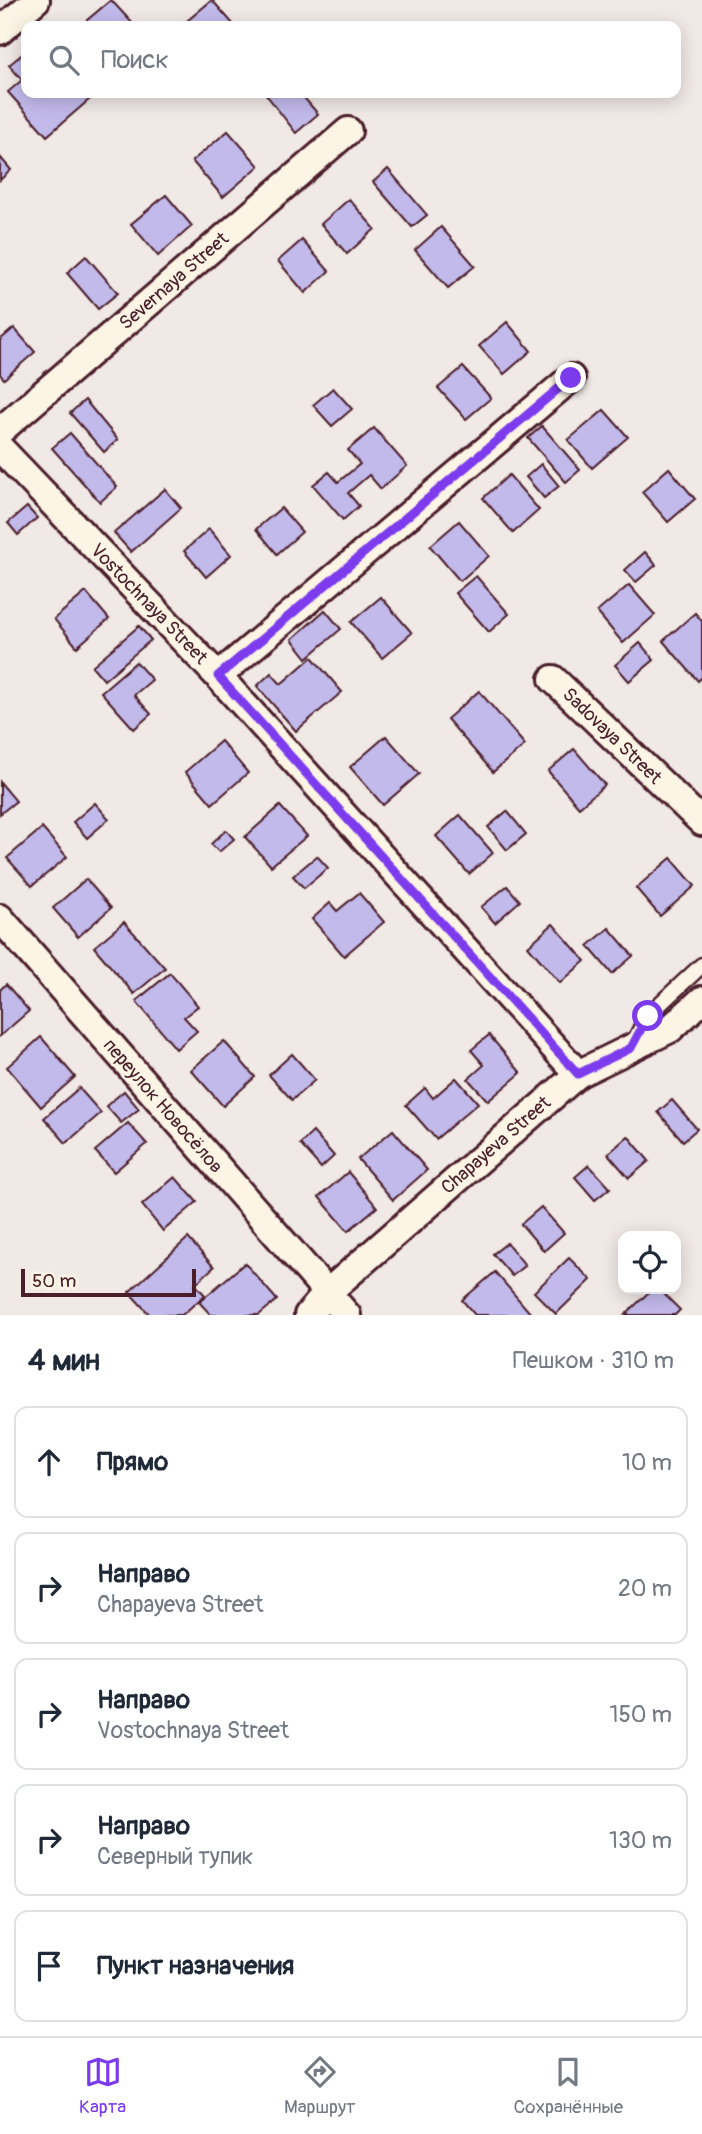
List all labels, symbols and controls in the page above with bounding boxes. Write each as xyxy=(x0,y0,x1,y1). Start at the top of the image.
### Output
search box xyxy=(21,21,681,98)
icon: search xyxy=(45,41,83,79)
text: Поиск xyxy=(101,44,169,76)
street label: Severnaya Street xyxy=(114,227,234,335)
route end xyxy=(555,362,586,393)
street label: Vostochnaya Street xyxy=(85,539,213,670)
street label: Sadovaya Street xyxy=(557,683,667,790)
route start xyxy=(632,1000,663,1031)
street label: переулок Новосёлов xyxy=(98,1034,228,1178)
street label: Chapayeva Street xyxy=(436,1091,556,1199)
map controls xyxy=(618,1231,681,1294)
button: locate xyxy=(618,1231,681,1294)
scale bar xyxy=(21,1266,196,1298)
text: 50 m xyxy=(32,1269,76,1293)
text: 4 мин xyxy=(28,1342,100,1379)
text: Пешком · 310 m xyxy=(513,1346,674,1375)
icon: ahead xyxy=(30,1443,68,1481)
text: Прямо xyxy=(97,1446,168,1478)
text: 10 m xyxy=(622,1448,672,1477)
text: Направо xyxy=(97,1558,190,1590)
icon: right xyxy=(30,1569,68,1607)
text: 20 m xyxy=(618,1574,672,1603)
text: Chapayeva Street xyxy=(97,1590,264,1619)
text: Направо xyxy=(97,1684,190,1716)
icon: right xyxy=(30,1695,68,1733)
text: 150 m xyxy=(609,1700,672,1729)
text: Vostochnaya Street xyxy=(97,1716,289,1745)
text: Направо xyxy=(97,1810,190,1842)
icon: right xyxy=(30,1821,68,1859)
text: 130 m xyxy=(609,1826,672,1855)
text: Северный тупик xyxy=(97,1842,254,1871)
icon: arrive xyxy=(30,1947,68,1985)
text: Пункт назначения xyxy=(97,1950,294,1982)
tab: Карта xyxy=(79,2053,126,2119)
tab: Маршрут xyxy=(284,2053,356,2119)
tab: Сохранённые xyxy=(513,2053,623,2119)

